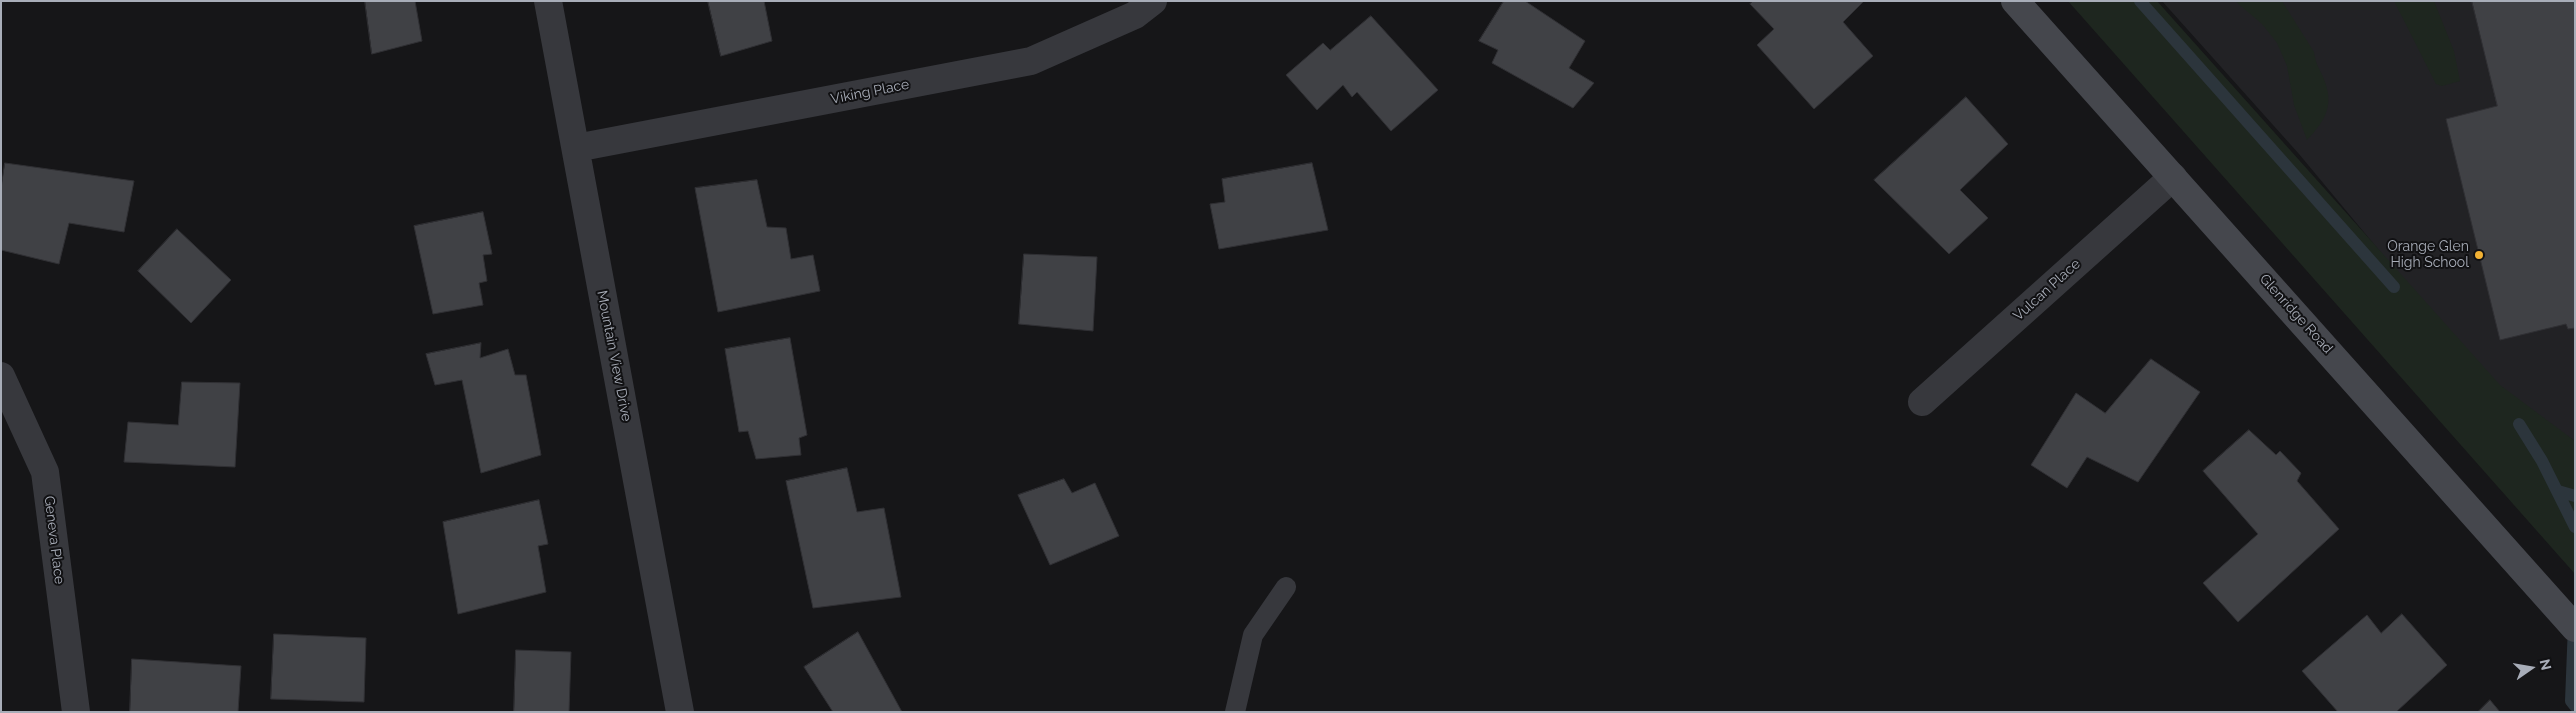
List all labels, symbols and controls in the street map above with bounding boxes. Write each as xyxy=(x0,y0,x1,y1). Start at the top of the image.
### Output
street label: Viking Place xyxy=(829,76,911,108)
place label: Orange Glen High School xyxy=(2387,239,2469,272)
marker: Orange Glen High School xyxy=(2473,249,2485,261)
street label: Vulcan Place xyxy=(2010,256,2084,324)
street label: Glenridge Road xyxy=(2256,271,2336,357)
street label: Mountain View Drive xyxy=(593,289,635,423)
street label: Geneva Place xyxy=(40,495,68,585)
north arrow xyxy=(2506,643,2556,693)
text: N xyxy=(2537,658,2555,672)

